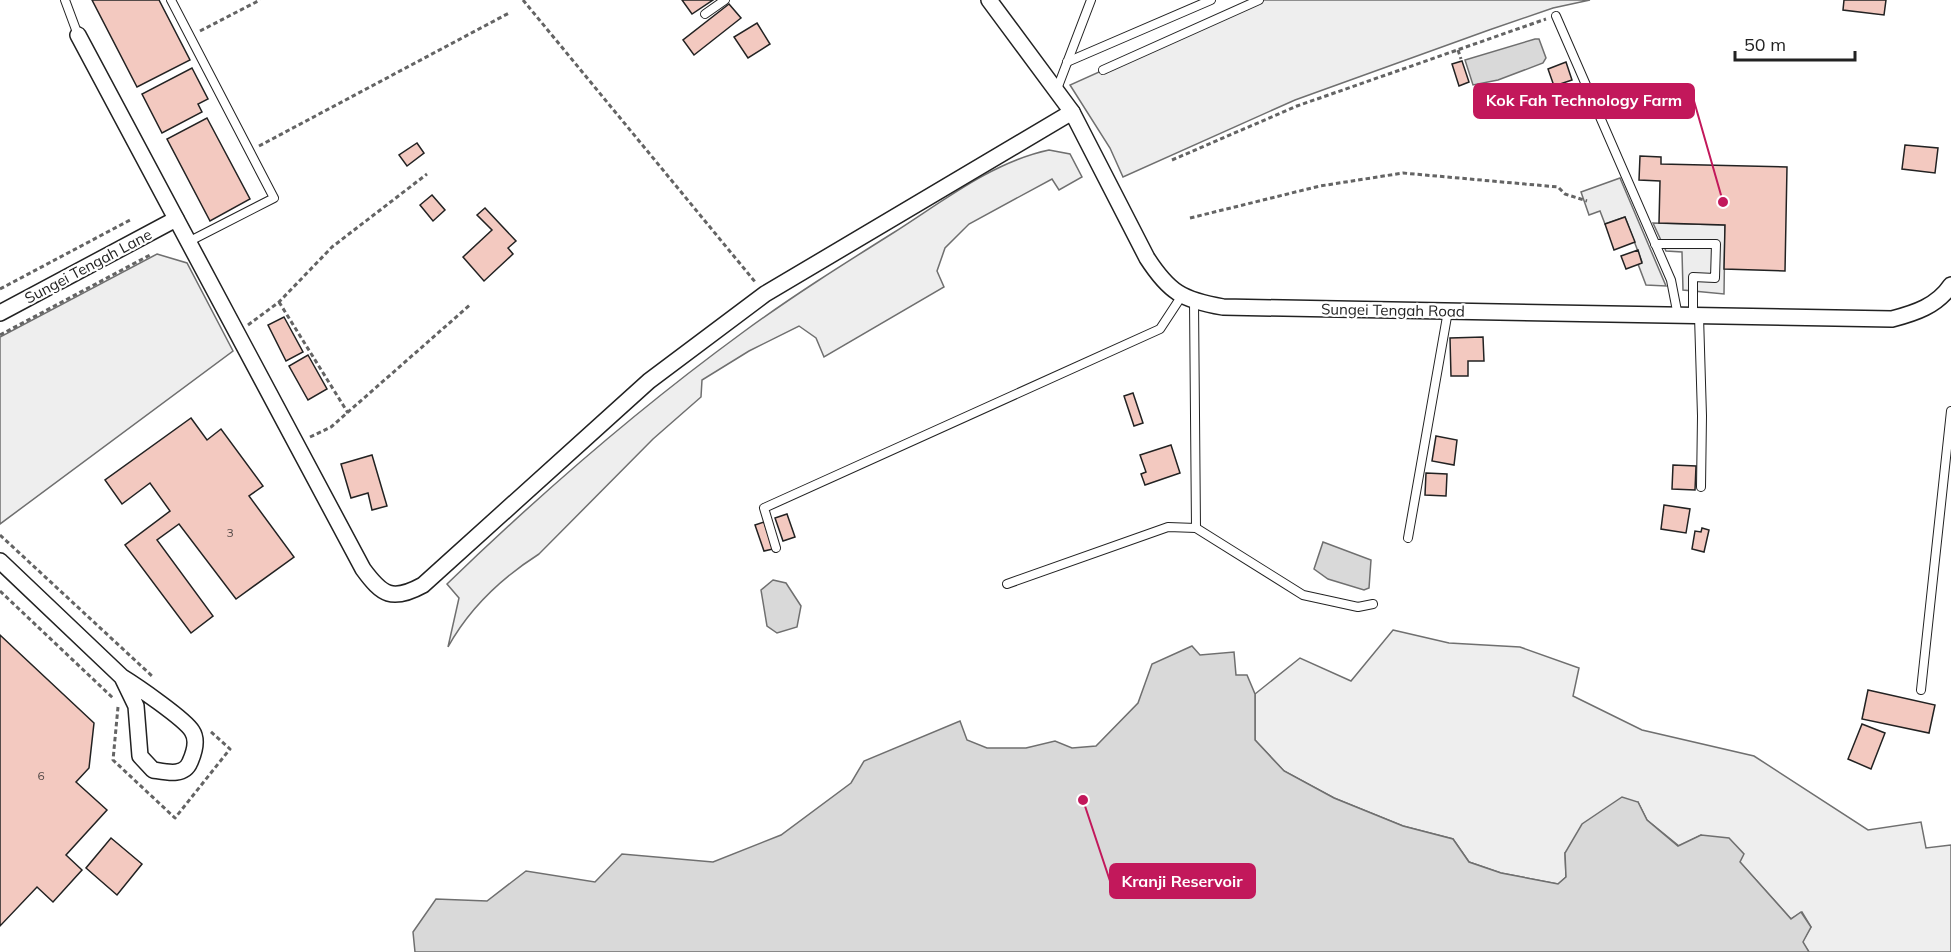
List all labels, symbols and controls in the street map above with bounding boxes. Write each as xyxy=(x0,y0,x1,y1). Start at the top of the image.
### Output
scale bar xyxy=(1735,24,1855,62)
text: 50 m xyxy=(1744,33,1786,56)
callout: Kok Fah Technology Farm xyxy=(1474,84,1694,118)
text: Kok Fah Technology Farm xyxy=(1486,90,1682,110)
street label: Sungei Tengah Lane xyxy=(21,224,155,308)
street label: Sungei Tengah Road xyxy=(1321,299,1465,321)
house number: 3 xyxy=(226,525,234,540)
house number: 6 xyxy=(37,768,45,783)
callout: Kranji Reservoir xyxy=(1110,864,1255,898)
text: Kranji Reservoir xyxy=(1122,871,1243,891)

